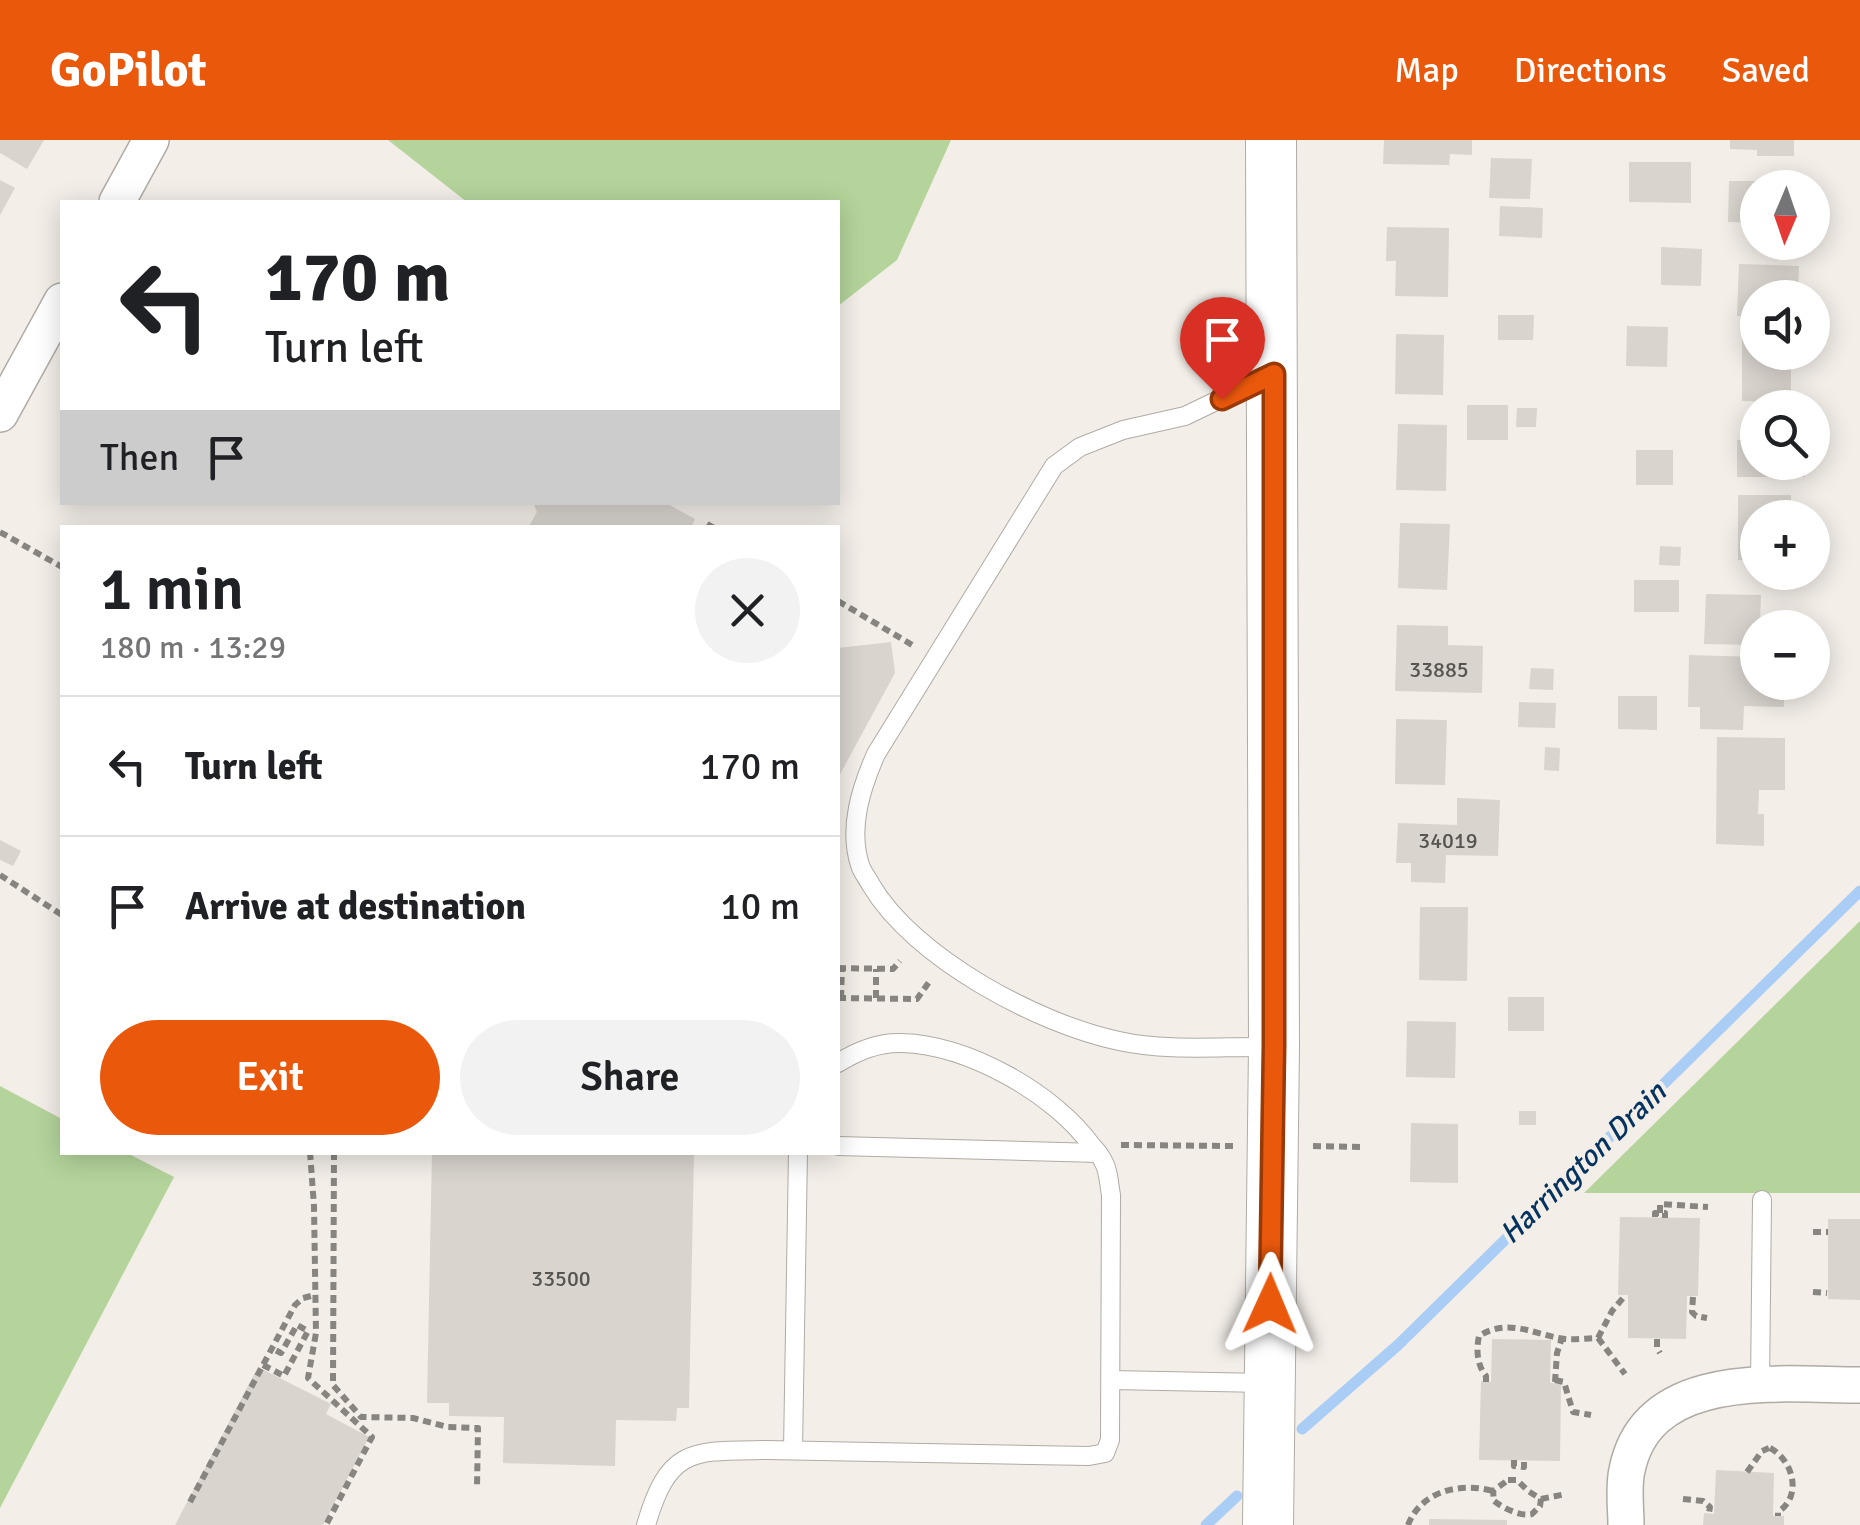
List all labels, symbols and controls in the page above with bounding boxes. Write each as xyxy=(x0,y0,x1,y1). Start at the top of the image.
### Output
text: GoPilot xyxy=(50,41,207,100)
text: Map xyxy=(1394,49,1459,92)
text: Directions xyxy=(1514,49,1667,92)
text: Saved xyxy=(1722,49,1810,92)
north arrow xyxy=(1740,170,1830,260)
map controls xyxy=(1740,170,1830,700)
text: 170 m xyxy=(265,234,450,320)
icon: left xyxy=(100,240,230,370)
button: sound xyxy=(1740,280,1830,370)
pin xyxy=(1180,297,1265,400)
icon: arrive xyxy=(1195,312,1250,367)
text: Turn left xyxy=(265,320,424,375)
button: search xyxy=(1740,390,1830,480)
icon: arrive xyxy=(199,430,254,485)
text: Then xyxy=(100,434,179,481)
button: + xyxy=(1740,500,1830,590)
text: 1 min xyxy=(100,553,244,627)
button: close xyxy=(695,558,800,663)
button: − xyxy=(1740,610,1830,700)
text: 180 m · 13:29 xyxy=(100,628,286,667)
house number: 33885 xyxy=(1409,656,1469,683)
icon: left xyxy=(100,739,155,794)
text: Turn left xyxy=(185,743,323,790)
text: 170 m xyxy=(700,743,800,790)
house number: 34019 xyxy=(1418,827,1478,854)
icon: arrive xyxy=(100,879,155,934)
text: Arrive at destination xyxy=(185,883,526,930)
text: 10 m xyxy=(720,883,800,930)
button: Exit xyxy=(100,1020,440,1135)
button: Share xyxy=(460,1020,800,1135)
water label: Harrington Drain xyxy=(1492,1073,1675,1252)
position arrow xyxy=(1218,1252,1322,1356)
house number: 33500 xyxy=(531,1265,591,1292)

